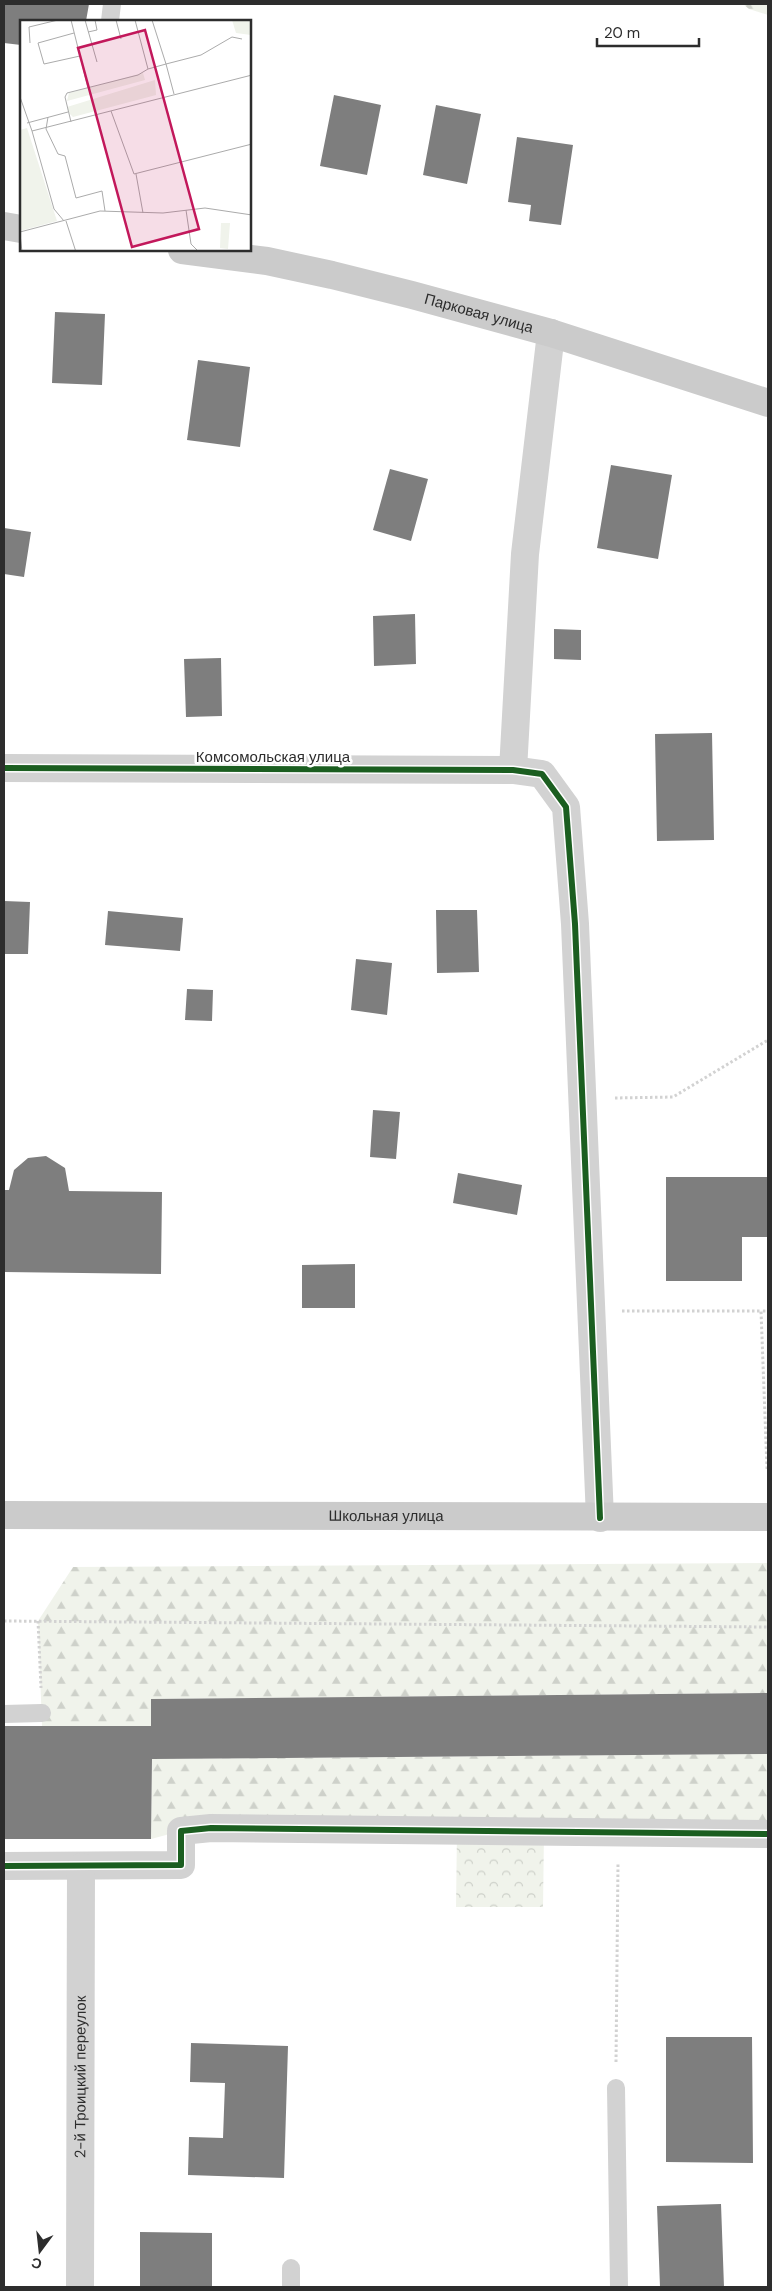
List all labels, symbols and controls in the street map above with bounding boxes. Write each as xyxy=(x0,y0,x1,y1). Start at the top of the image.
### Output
scale bar xyxy=(597,15,700,47)
inset map xyxy=(20,20,251,251)
text: 20 m xyxy=(604,23,640,43)
street label: Парковая улица xyxy=(422,289,536,338)
street label: Комсомольская улица xyxy=(196,747,351,767)
street label: Школьная улица xyxy=(328,1506,444,1526)
street label: 2-й Троицкий переулок xyxy=(70,1995,91,2158)
north arrow xyxy=(15,2226,65,2276)
text: С xyxy=(29,2254,44,2274)

